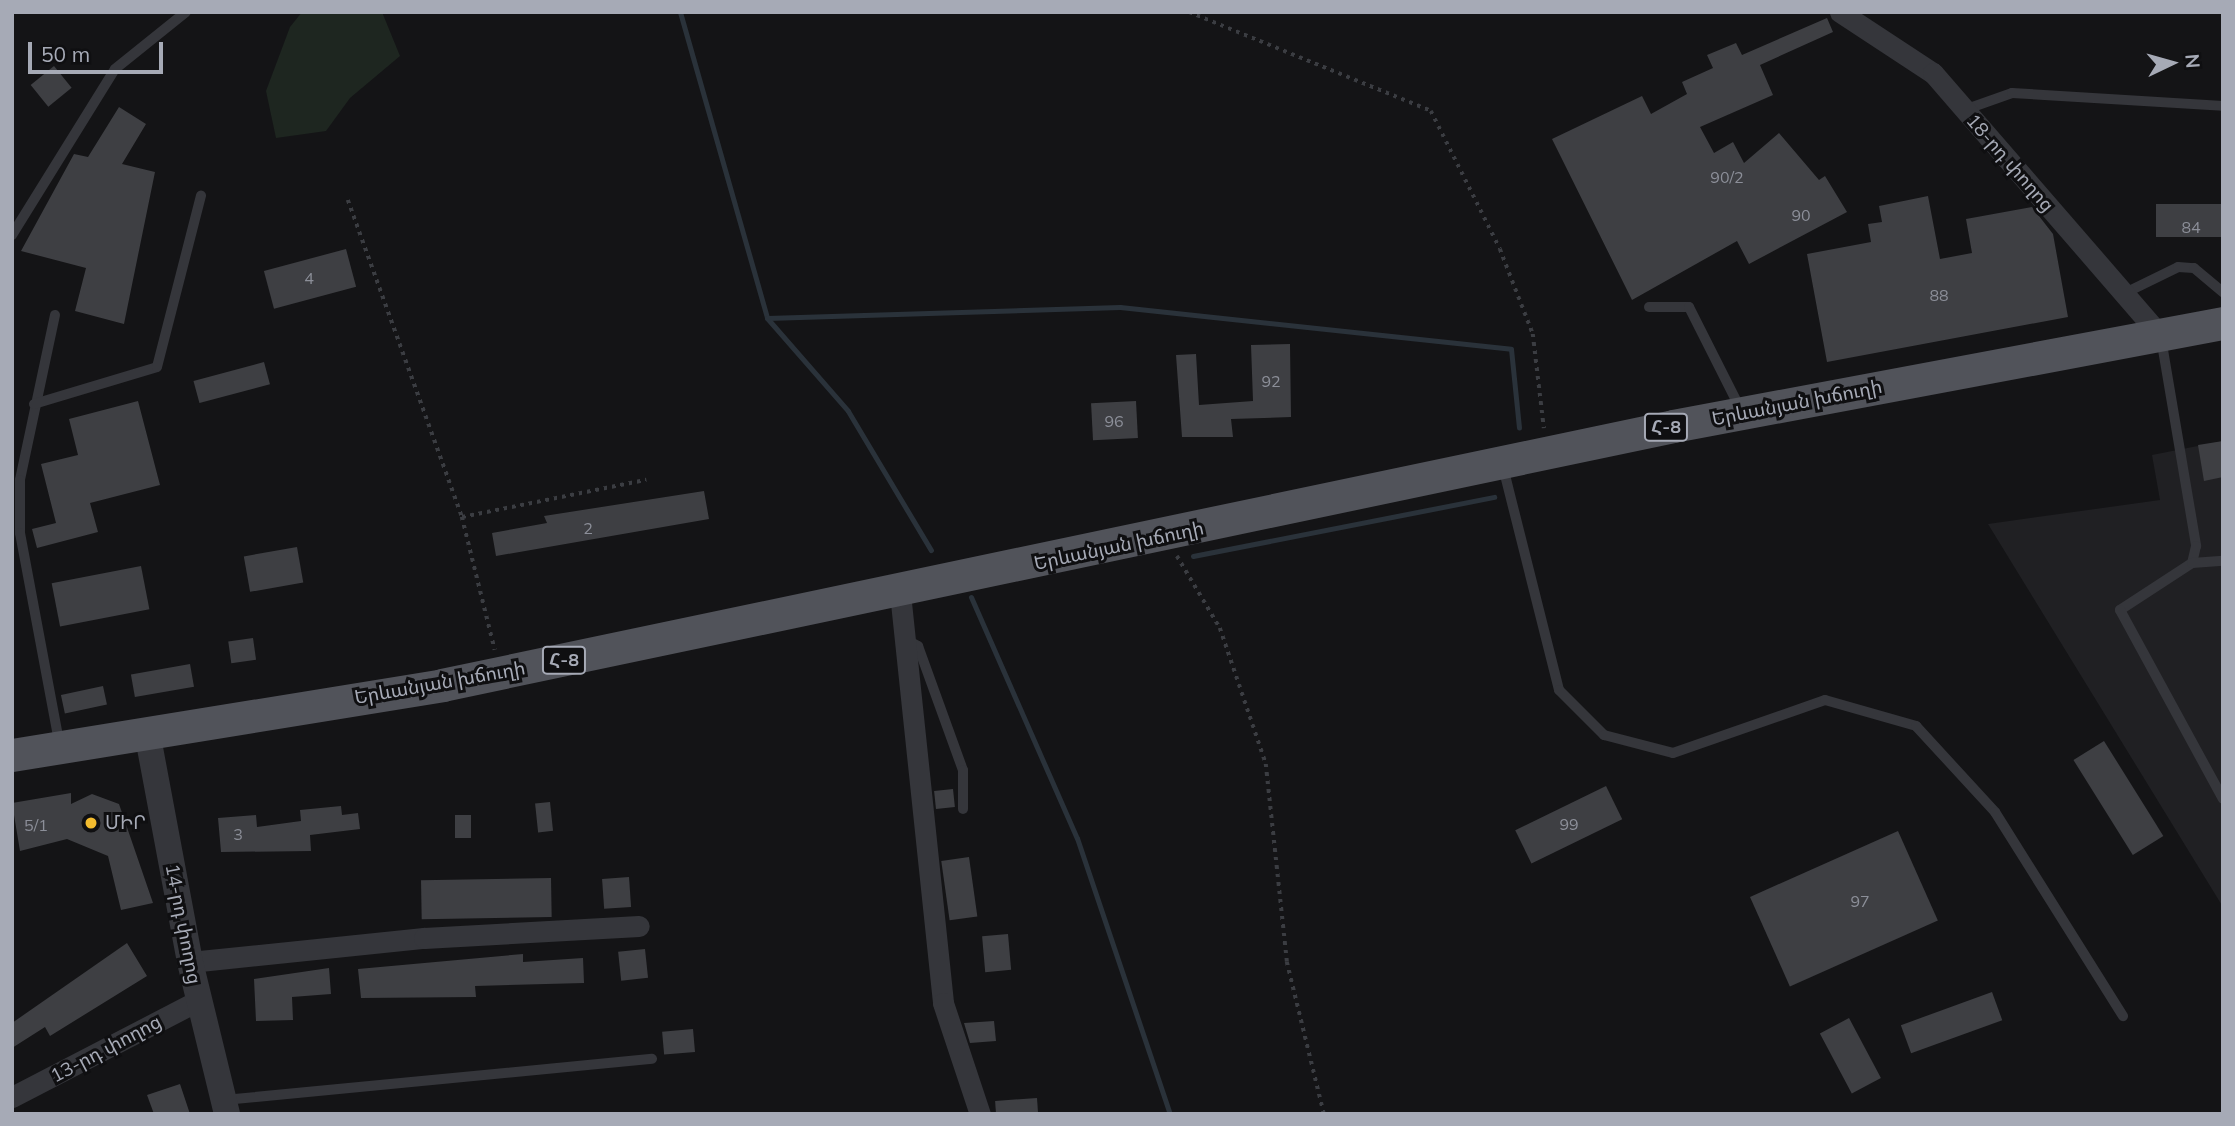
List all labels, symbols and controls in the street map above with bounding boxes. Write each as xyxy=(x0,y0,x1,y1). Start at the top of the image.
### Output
scale bar xyxy=(32,28,166,72)
north arrow xyxy=(2137,28,2207,98)
text: 50 m xyxy=(41,41,90,67)
text: N xyxy=(2180,53,2205,69)
street label: 18-րդ փողոց xyxy=(1961,109,2059,217)
house number: 90/2 xyxy=(1710,167,1744,187)
house number: 90 xyxy=(1791,205,1811,225)
house number: 84 xyxy=(2181,217,2201,237)
house number: 4 xyxy=(304,268,314,288)
house number: 88 xyxy=(1929,285,1949,305)
house number: 92 xyxy=(1261,371,1281,391)
street label: Երևանյան խճուղի xyxy=(1710,375,1884,431)
house number: 96 xyxy=(1104,411,1124,431)
road number: Հ-8 xyxy=(1643,412,1689,442)
street label: Երևանյան խճուղի xyxy=(1032,517,1206,575)
house number: 2 xyxy=(583,518,593,538)
road number: Հ-8 xyxy=(541,646,587,674)
street label: Երևանյան խճուղի xyxy=(353,657,527,709)
place label: ՄԻՐ xyxy=(105,812,146,834)
house number: 99 xyxy=(1559,814,1579,834)
house number: 5/1 xyxy=(24,815,48,835)
marker: ՄԻՐ xyxy=(83,815,99,831)
house number: 3 xyxy=(233,824,243,844)
street label: 14-րդ փողոց xyxy=(160,862,206,986)
house number: 97 xyxy=(1850,891,1870,911)
street label: 13-րդ փողոց xyxy=(47,1010,165,1088)

